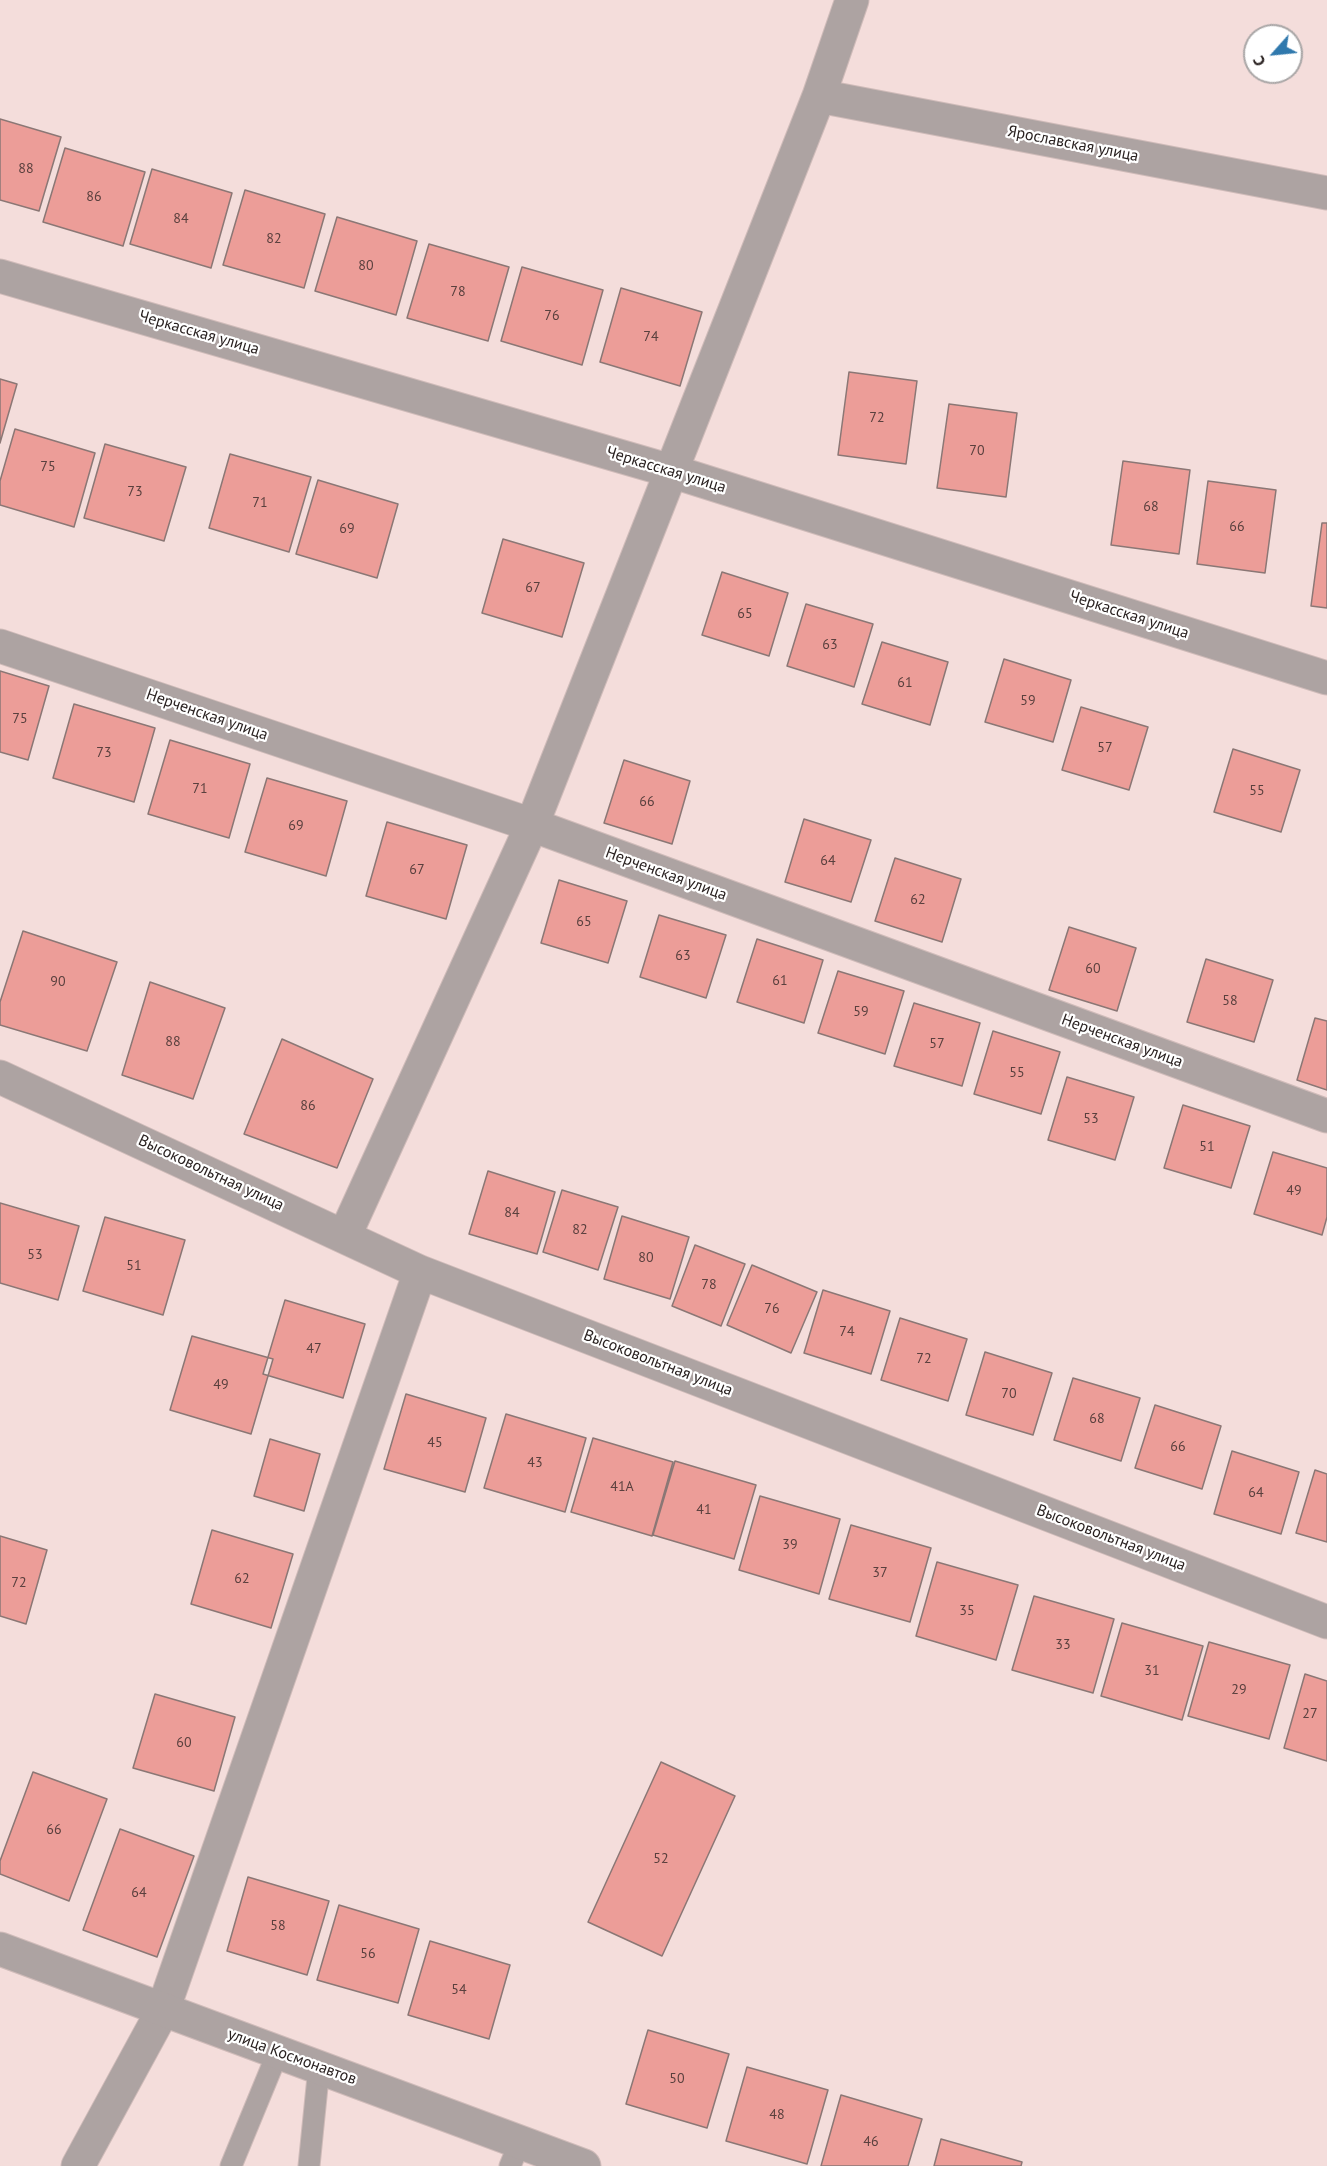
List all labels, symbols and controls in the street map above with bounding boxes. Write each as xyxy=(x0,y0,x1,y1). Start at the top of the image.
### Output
north arrow xyxy=(1243,24,1303,84)
text: С xyxy=(1248,53,1270,70)
street label: Ярославская улица xyxy=(1006,122,1140,166)
house number: 88 xyxy=(18,161,34,177)
house number: 86 xyxy=(86,189,102,205)
house number: 84 xyxy=(173,211,189,227)
house number: 82 xyxy=(266,231,282,247)
house number: 80 xyxy=(358,258,374,274)
house number: 78 xyxy=(450,284,466,300)
street label: Черкасская улица xyxy=(137,307,261,359)
house number: 76 xyxy=(544,308,560,324)
house number: 74 xyxy=(643,329,659,345)
house number: 72 xyxy=(869,410,885,426)
street label: Черкасская улица xyxy=(604,443,728,497)
house number: 70 xyxy=(969,443,985,459)
house number: 75 xyxy=(40,459,56,475)
house number: 73 xyxy=(127,484,143,500)
house number: 71 xyxy=(252,495,268,511)
house number: 68 xyxy=(1143,499,1159,515)
house number: 66 xyxy=(1229,519,1245,535)
house number: 69 xyxy=(339,521,355,537)
house number: 67 xyxy=(525,580,541,596)
street label: Черкасская улица xyxy=(1067,587,1191,643)
house number: 65 xyxy=(737,606,753,622)
house number: 63 xyxy=(822,637,838,653)
house number: 61 xyxy=(897,675,913,691)
street label: Нерченская улица xyxy=(144,685,270,745)
house number: 59 xyxy=(1020,693,1036,709)
house number: 75 xyxy=(12,711,28,727)
house number: 57 xyxy=(1097,740,1113,756)
house number: 73 xyxy=(96,745,112,761)
house number: 71 xyxy=(192,781,208,797)
house number: 55 xyxy=(1249,783,1265,799)
house number: 66 xyxy=(639,794,655,810)
house number: 69 xyxy=(288,818,304,834)
street label: Нерченская улица xyxy=(603,843,729,905)
house number: 64 xyxy=(820,853,836,869)
house number: 67 xyxy=(409,862,425,878)
house number: 62 xyxy=(910,892,926,908)
house number: 65 xyxy=(576,914,592,930)
house number: 63 xyxy=(675,948,691,964)
house number: 60 xyxy=(1085,961,1101,977)
house number: 61 xyxy=(772,973,788,989)
house number: 90 xyxy=(50,974,66,990)
house number: 58 xyxy=(1222,993,1238,1009)
house number: 59 xyxy=(853,1004,869,1020)
street label: Нерченская улица xyxy=(1059,1010,1185,1072)
house number: 88 xyxy=(165,1034,181,1050)
house number: 57 xyxy=(929,1036,945,1052)
house number: 55 xyxy=(1009,1065,1025,1081)
house number: 86 xyxy=(300,1098,316,1114)
house number: 53 xyxy=(1083,1111,1099,1127)
street label: Высоковольтная улица xyxy=(135,1131,287,1215)
house number: 51 xyxy=(1199,1139,1215,1155)
house number: 49 xyxy=(1286,1183,1302,1199)
house number: 84 xyxy=(504,1205,520,1221)
house number: 82 xyxy=(572,1222,588,1238)
house number: 53 xyxy=(27,1247,43,1263)
house number: 80 xyxy=(638,1250,654,1266)
house number: 51 xyxy=(126,1258,142,1274)
house number: 78 xyxy=(701,1277,717,1293)
house number: 76 xyxy=(764,1301,780,1317)
house number: 74 xyxy=(839,1324,855,1340)
street label: Высоковольтная улица xyxy=(581,1326,735,1400)
house number: 47 xyxy=(306,1341,322,1357)
house number: 72 xyxy=(916,1351,932,1367)
house number: 49 xyxy=(213,1377,229,1393)
house number: 70 xyxy=(1001,1386,1017,1402)
house number: 68 xyxy=(1089,1411,1105,1427)
house number: 45 xyxy=(427,1435,443,1451)
house number: 66 xyxy=(1170,1439,1186,1455)
house number: 43 xyxy=(527,1455,543,1471)
house number: 41А xyxy=(610,1479,634,1495)
house number: 64 xyxy=(1248,1485,1264,1501)
street label: Высоковольтная улица xyxy=(1034,1501,1188,1575)
house number: 41 xyxy=(696,1502,712,1518)
house number: 39 xyxy=(782,1537,798,1553)
house number: 37 xyxy=(872,1565,888,1581)
house number: 62 xyxy=(234,1571,250,1587)
house number: 72 xyxy=(11,1575,27,1591)
house number: 35 xyxy=(959,1603,975,1619)
house number: 33 xyxy=(1055,1637,1071,1653)
house number: 31 xyxy=(1144,1663,1160,1679)
house number: 29 xyxy=(1231,1682,1247,1698)
house number: 27 xyxy=(1302,1706,1318,1722)
house number: 60 xyxy=(176,1735,192,1751)
house number: 66 xyxy=(46,1822,62,1838)
house number: 52 xyxy=(653,1851,669,1867)
house number: 64 xyxy=(131,1885,147,1901)
house number: 58 xyxy=(270,1918,286,1934)
house number: 56 xyxy=(360,1946,376,1962)
house number: 54 xyxy=(451,1982,467,1998)
street label: улица Космонавтов xyxy=(225,2025,359,2089)
house number: 50 xyxy=(669,2071,685,2087)
house number: 48 xyxy=(769,2107,785,2123)
house number: 46 xyxy=(863,2134,879,2150)

